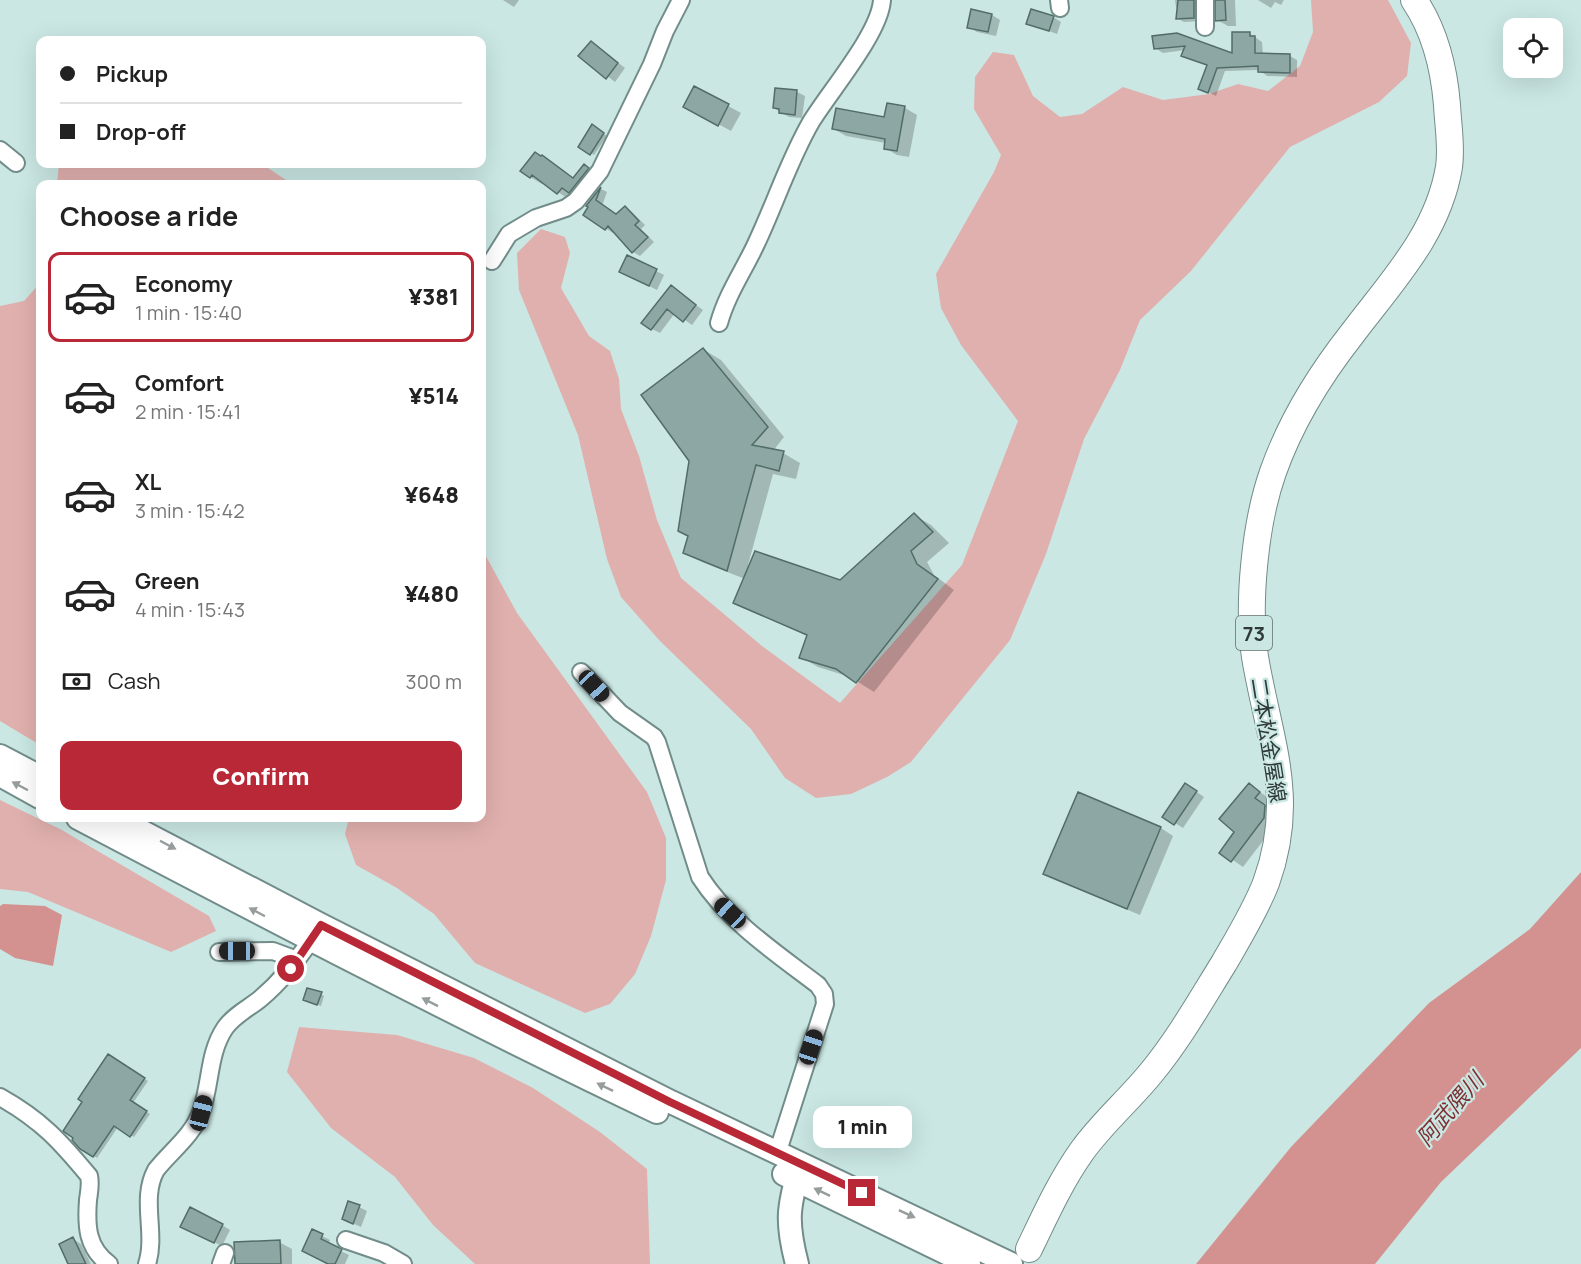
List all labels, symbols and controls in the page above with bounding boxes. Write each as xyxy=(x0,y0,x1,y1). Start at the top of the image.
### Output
map controls xyxy=(1503,18,1563,78)
button: locate xyxy=(1503,18,1563,78)
text: Pickup xyxy=(96,59,168,89)
text: Drop-off xyxy=(96,117,186,147)
text: Choose a ride xyxy=(60,197,238,234)
text: Economy xyxy=(135,269,233,299)
icon: car xyxy=(63,270,117,324)
text: ¥381 xyxy=(408,282,459,312)
text: 1 min · 15:40 xyxy=(135,299,242,326)
text: Comfort xyxy=(135,368,224,398)
icon: car xyxy=(63,369,117,423)
text: ¥514 xyxy=(409,381,459,411)
text: 2 min · 15:41 xyxy=(135,398,241,425)
text: XL xyxy=(135,467,161,497)
icon: car xyxy=(63,468,117,522)
text: ¥648 xyxy=(404,480,459,510)
text: 3 min · 15:42 xyxy=(135,497,245,524)
text: Green xyxy=(135,566,200,596)
icon: car xyxy=(63,567,117,621)
text: ¥480 xyxy=(405,579,459,609)
text: 4 min · 15:43 xyxy=(135,596,245,623)
road number: 73 xyxy=(1236,616,1272,650)
icon: cash xyxy=(60,665,93,698)
text: Cash xyxy=(108,666,161,696)
car xyxy=(575,667,613,705)
text: 300 m xyxy=(406,668,462,695)
street label: 二本松金屋線 xyxy=(1245,676,1293,804)
button: Confirm xyxy=(60,741,462,810)
one-way arrow xyxy=(11,781,28,791)
one-way arrow xyxy=(160,840,177,850)
car xyxy=(711,894,749,932)
one-way arrow xyxy=(248,907,265,917)
car xyxy=(219,942,255,960)
route start xyxy=(277,955,304,982)
one-way arrow xyxy=(421,997,439,1007)
car xyxy=(797,1027,825,1067)
water label: 阿武隈川 xyxy=(1410,1064,1491,1152)
one-way arrow xyxy=(597,1083,614,1092)
car xyxy=(188,1093,214,1133)
callout: 1 min xyxy=(812,1106,912,1148)
text: 1 min xyxy=(837,1113,888,1140)
route end xyxy=(848,1179,875,1206)
one-way arrow xyxy=(813,1188,830,1197)
one-way arrow xyxy=(898,1209,916,1219)

